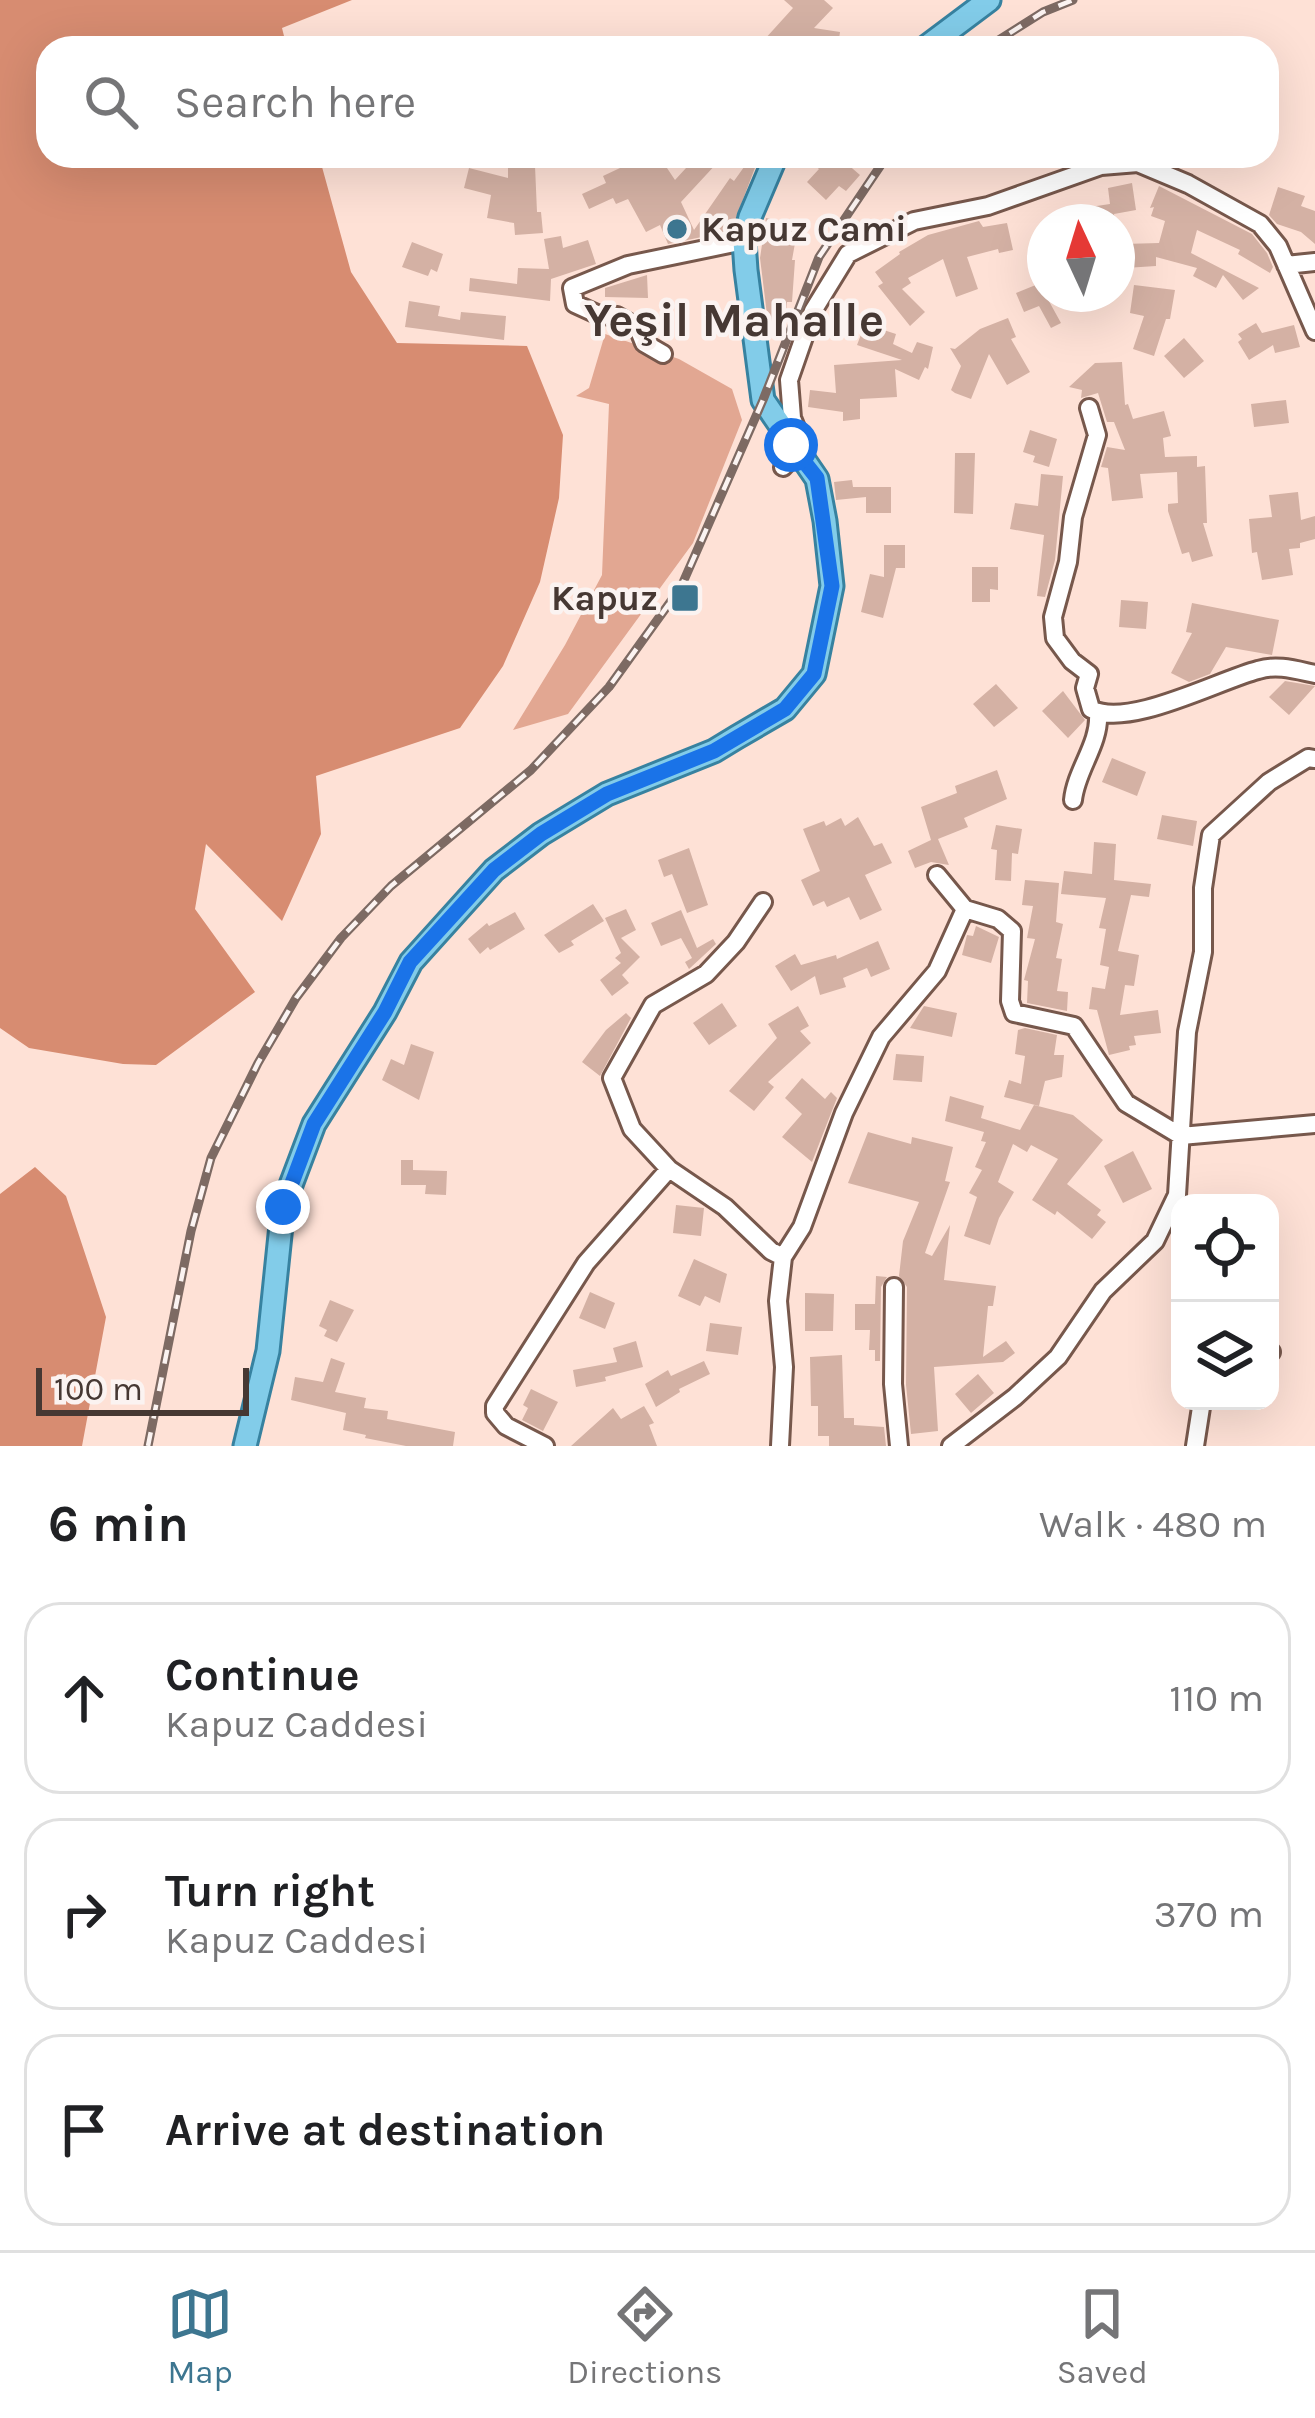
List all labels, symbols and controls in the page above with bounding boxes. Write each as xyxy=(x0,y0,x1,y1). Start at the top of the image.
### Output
search box xyxy=(36,36,1279,168)
icon: search xyxy=(78,69,144,135)
text: Search here xyxy=(174,76,416,128)
north arrow xyxy=(1027,204,1135,312)
place label: Kapuz Cami xyxy=(701,208,907,250)
marker: Kapuz Cami xyxy=(664,216,690,242)
district label: Yeşil Mahalle xyxy=(584,292,884,348)
route start xyxy=(764,418,818,472)
place label: Kapuz xyxy=(551,577,658,619)
marker: Kapuz xyxy=(669,582,701,614)
route end xyxy=(256,1180,310,1234)
map controls xyxy=(1171,1194,1279,1410)
button: locate xyxy=(1171,1194,1279,1302)
button: layers xyxy=(1171,1302,1279,1410)
scale bar xyxy=(36,1362,249,1415)
text: 100 m xyxy=(54,1370,143,1408)
text: 6 min xyxy=(48,1494,189,1554)
text: Walk · 480 m xyxy=(1039,1501,1267,1547)
text: Continue xyxy=(165,1649,360,1701)
icon: ahead xyxy=(51,1665,117,1731)
text: 110 m xyxy=(1169,1675,1264,1721)
text: Kapuz Caddesi xyxy=(165,1701,428,1747)
text: Turn right xyxy=(165,1865,375,1917)
icon: right xyxy=(51,1881,117,1947)
text: 370 m xyxy=(1154,1891,1264,1937)
text: Kapuz Caddesi xyxy=(165,1917,428,1963)
icon: arrive xyxy=(51,2097,117,2163)
text: Arrive at destination xyxy=(165,2104,605,2156)
tab: Map xyxy=(167,2281,233,2391)
tab: Directions xyxy=(567,2281,722,2391)
tab: Saved xyxy=(1057,2281,1148,2391)

